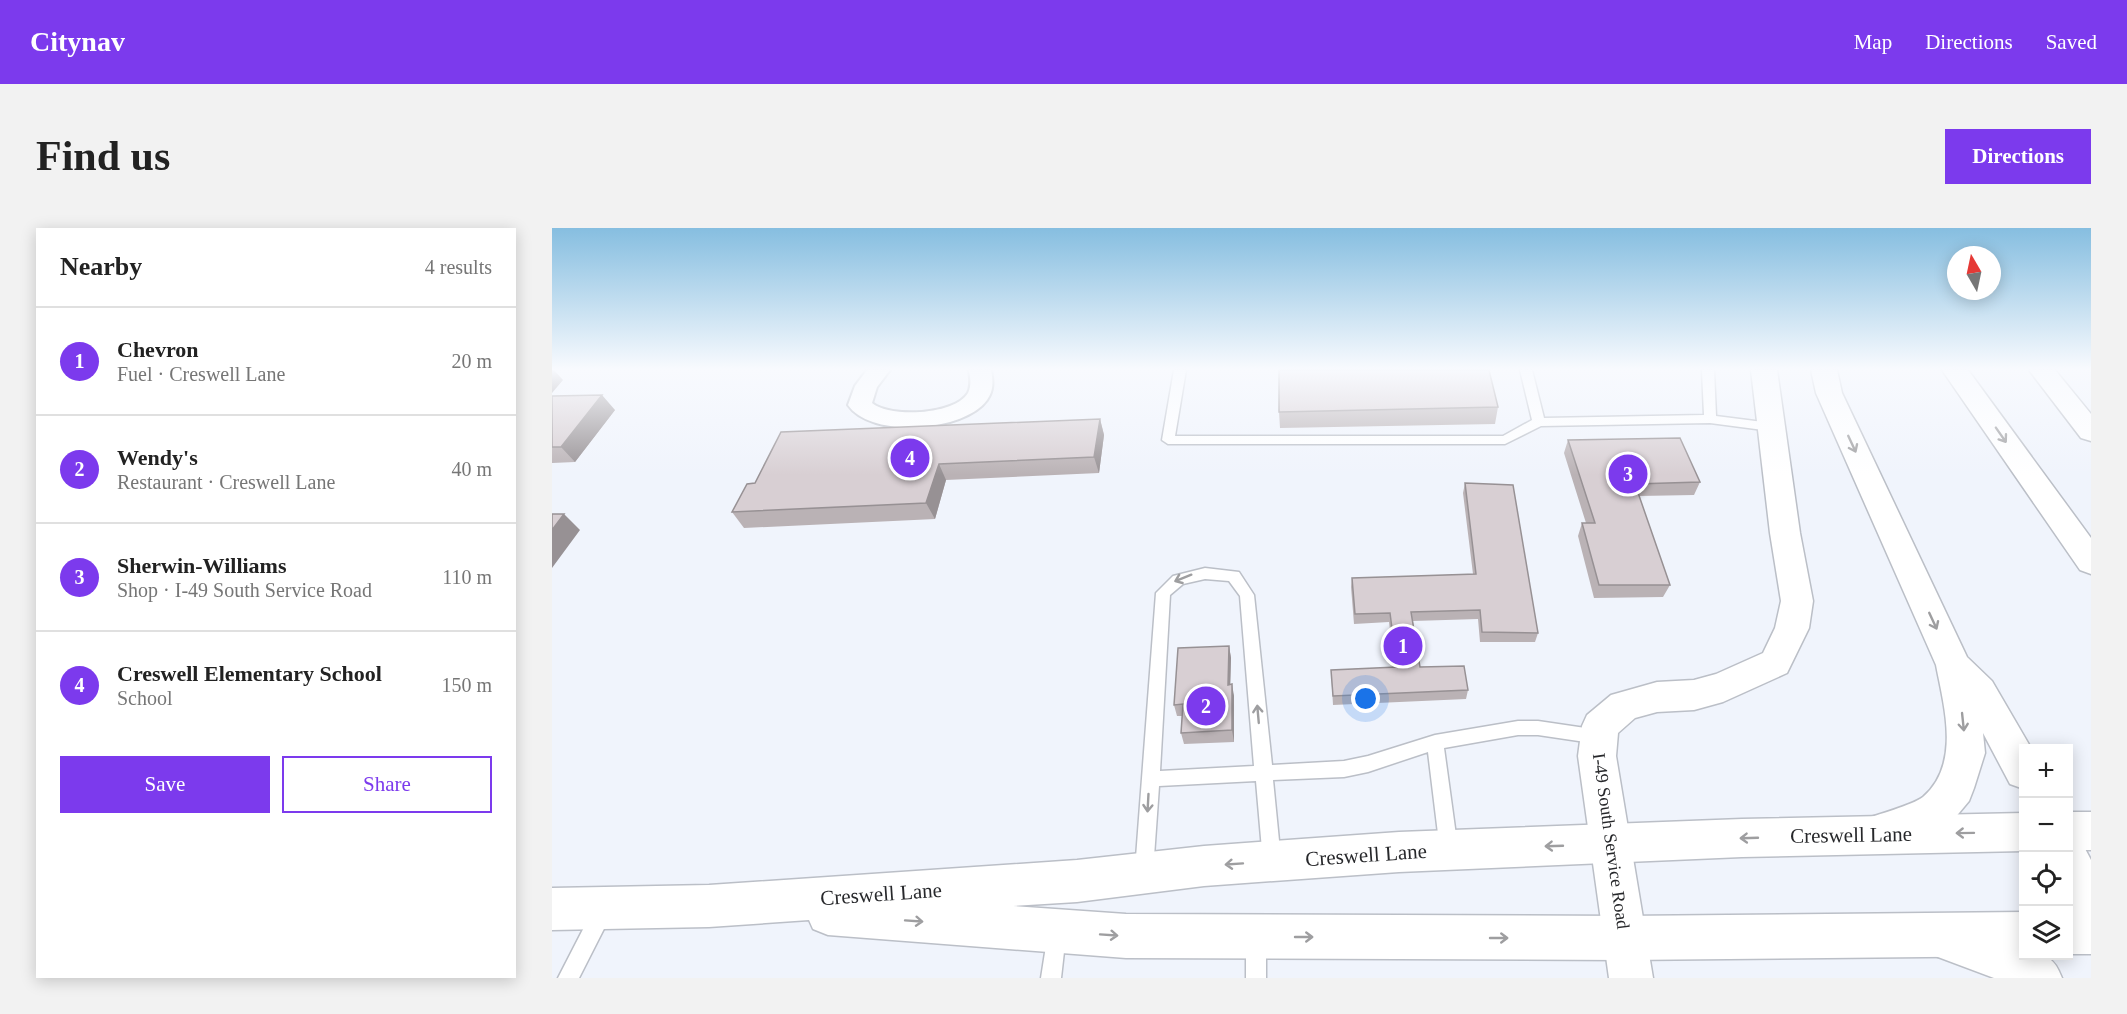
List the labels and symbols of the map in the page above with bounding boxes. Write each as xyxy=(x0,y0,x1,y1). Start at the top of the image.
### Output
north arrow xyxy=(1947,246,2001,300)
one-way arrow xyxy=(1995,426,2007,442)
one-way arrow xyxy=(1847,434,1859,452)
pin: 4 xyxy=(890,436,930,480)
pin: 3 xyxy=(1608,452,1648,496)
one-way arrow xyxy=(1174,573,1193,584)
one-way arrow xyxy=(1929,612,1940,630)
pin: 1 xyxy=(1384,624,1422,668)
pin: 2 xyxy=(1186,684,1226,728)
your location xyxy=(1351,684,1380,713)
one-way arrow xyxy=(1253,704,1264,724)
one-way arrow xyxy=(1958,712,1969,732)
street label: I-49 South Service Road xyxy=(1589,752,1633,930)
one-way arrow xyxy=(1142,793,1153,813)
street label: Creswell Lane xyxy=(1790,822,1912,848)
one-way arrow xyxy=(1956,827,1976,838)
one-way arrow xyxy=(1740,832,1760,844)
street label: Creswell Lane xyxy=(1304,839,1428,871)
one-way arrow xyxy=(1545,840,1565,852)
one-way arrow xyxy=(1224,859,1244,870)
street label: Creswell Lane xyxy=(819,878,943,910)
one-way arrow xyxy=(904,916,924,927)
one-way arrow xyxy=(1098,930,1118,941)
one-way arrow xyxy=(1293,931,1313,943)
one-way arrow xyxy=(1488,932,1508,943)

